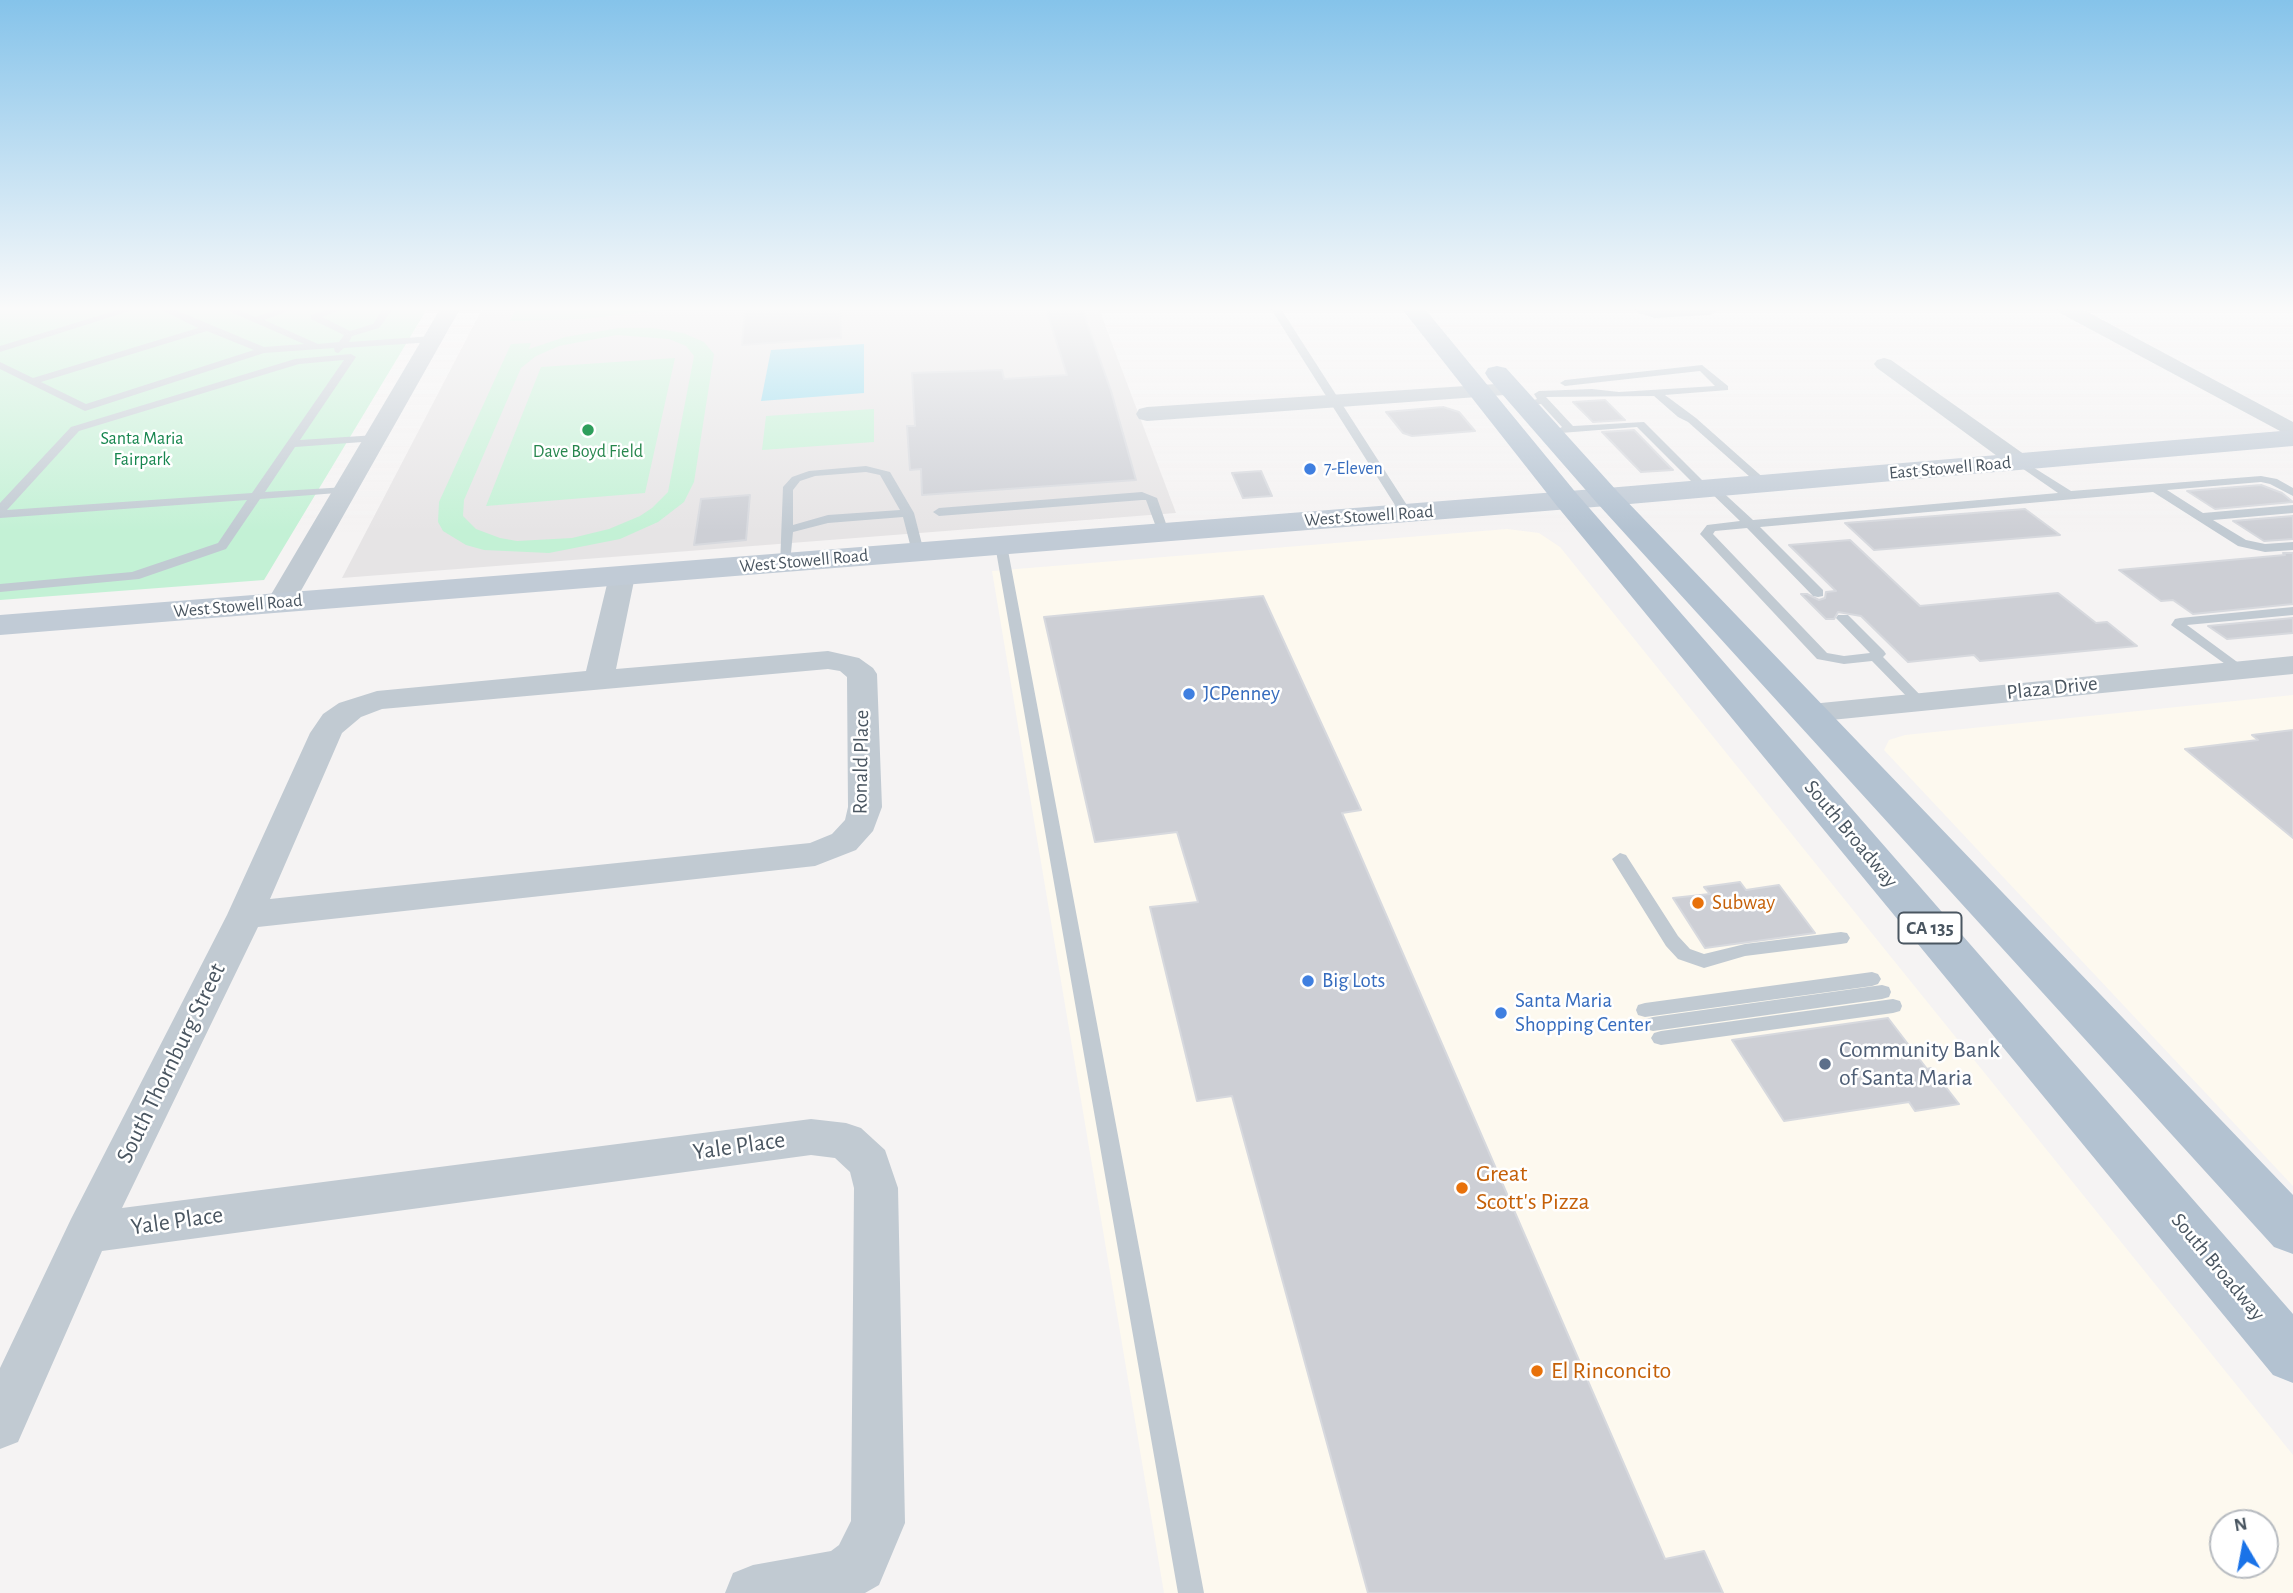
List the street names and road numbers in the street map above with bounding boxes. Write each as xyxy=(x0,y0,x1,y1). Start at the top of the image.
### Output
street label: East Stowell Road xyxy=(1888,452,2012,484)
street label: West Stowell Road xyxy=(1304,501,1434,531)
street label: West Stowell Road xyxy=(739,545,869,577)
street label: West Stowell Road xyxy=(173,590,303,622)
street label: Plaza Drive xyxy=(2005,671,2099,705)
street label: Ronald Place xyxy=(847,709,875,815)
street label: South Broadway xyxy=(1799,775,1903,893)
road number: CA 135 xyxy=(1898,912,1962,944)
street label: South Thornburg Street xyxy=(110,958,232,1168)
street label: Yale Place xyxy=(691,1125,787,1167)
street label: Yale Place xyxy=(129,1200,225,1242)
street label: South Broadway xyxy=(2166,1208,2270,1326)

